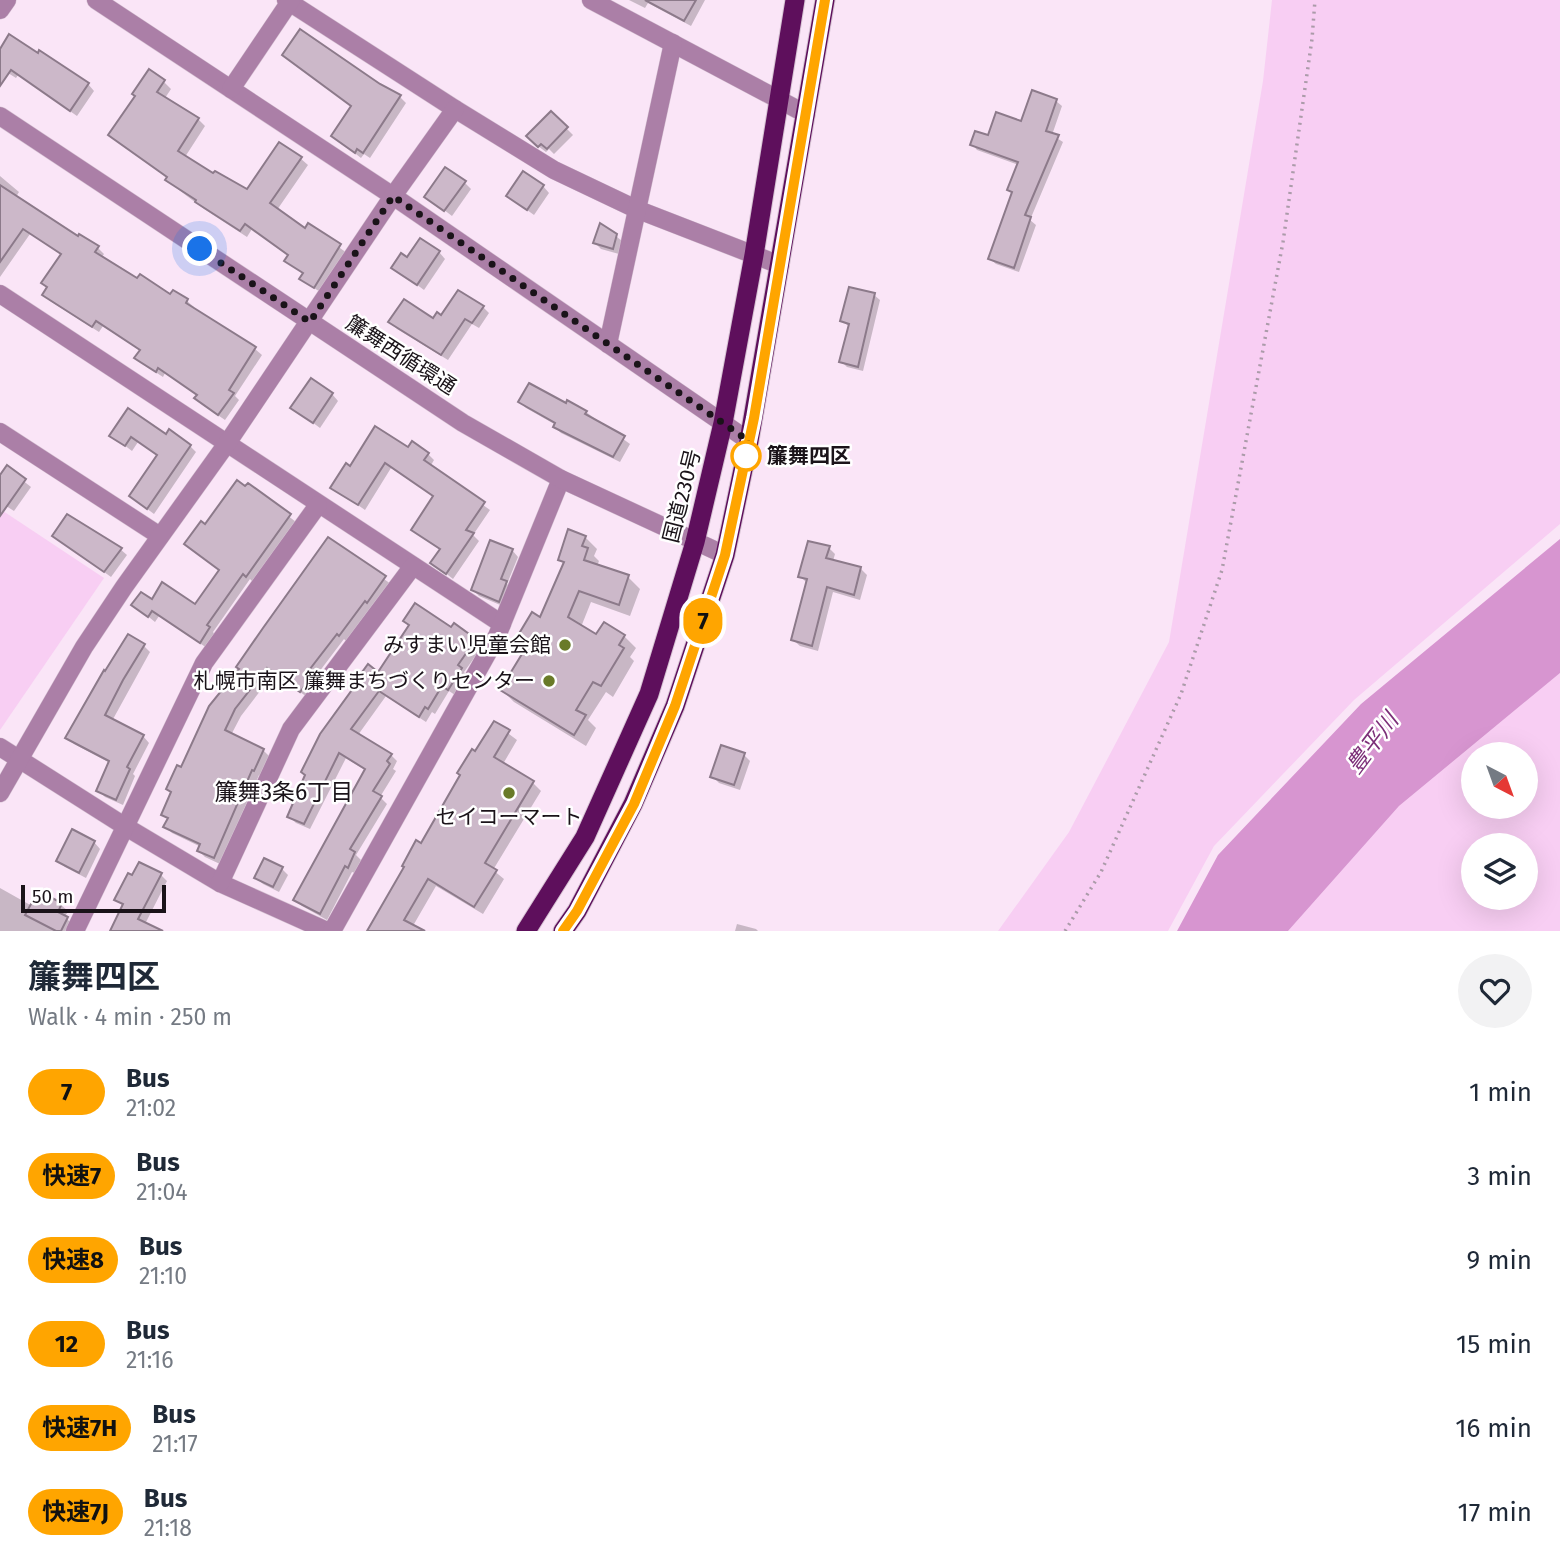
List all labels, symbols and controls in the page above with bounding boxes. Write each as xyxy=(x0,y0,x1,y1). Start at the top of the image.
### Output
your location xyxy=(182,231,217,266)
street label: 簾舞西循環通 xyxy=(341,310,461,400)
marker: 簾舞四区 xyxy=(731,441,761,471)
place label: 簾舞四区 xyxy=(767,443,851,469)
street label: 国道230号 xyxy=(658,447,706,545)
line badge: 7 xyxy=(680,598,726,644)
text: 7 xyxy=(697,607,709,635)
place label: みすまい児童会館 xyxy=(383,632,551,658)
marker: みすまい児童会館 xyxy=(557,637,573,653)
place label: 札幌市南区 簾舞まちづくりセンター xyxy=(193,668,535,694)
marker: 札幌市南区 簾舞まちづくりセンター xyxy=(541,673,557,689)
water label: 豊平川 xyxy=(1340,705,1406,779)
north arrow xyxy=(1461,742,1538,819)
map controls xyxy=(1461,742,1538,910)
district label: 簾舞3条6丁目 xyxy=(215,778,353,806)
marker: セイコーマート xyxy=(501,785,517,801)
place label: セイコーマート xyxy=(436,804,583,830)
button: layers xyxy=(1461,833,1538,910)
scale bar xyxy=(21,882,166,914)
text: 50 m xyxy=(32,885,73,908)
button: heart xyxy=(1458,954,1532,1028)
text: 簾舞四区 xyxy=(28,957,160,997)
text: Walk · 4 min · 250 m xyxy=(28,1003,232,1031)
text: Bus xyxy=(126,1063,169,1094)
text: 1 min xyxy=(1469,1077,1532,1108)
text: 7 xyxy=(61,1078,72,1106)
text: 21:02 xyxy=(126,1094,176,1122)
text: Bus xyxy=(136,1147,180,1178)
text: 3 min xyxy=(1467,1161,1532,1192)
text: 快速7 xyxy=(42,1162,101,1190)
text: 21:04 xyxy=(136,1178,188,1206)
text: Bus xyxy=(139,1231,182,1262)
text: 9 min xyxy=(1467,1245,1532,1276)
text: 快速8 xyxy=(42,1246,104,1274)
text: 21:10 xyxy=(139,1262,187,1290)
text: Bus xyxy=(126,1315,169,1346)
text: 15 min xyxy=(1456,1329,1532,1360)
text: 12 xyxy=(55,1330,78,1358)
text: 21:16 xyxy=(126,1346,174,1374)
text: Bus xyxy=(152,1399,196,1430)
text: 16 min xyxy=(1455,1413,1532,1444)
text: 快速7H xyxy=(42,1414,117,1442)
text: 21:17 xyxy=(152,1430,198,1458)
text: Bus xyxy=(144,1483,187,1514)
text: 17 min xyxy=(1457,1497,1532,1528)
text: 快速7J xyxy=(42,1498,109,1526)
text: 21:18 xyxy=(144,1514,192,1542)

